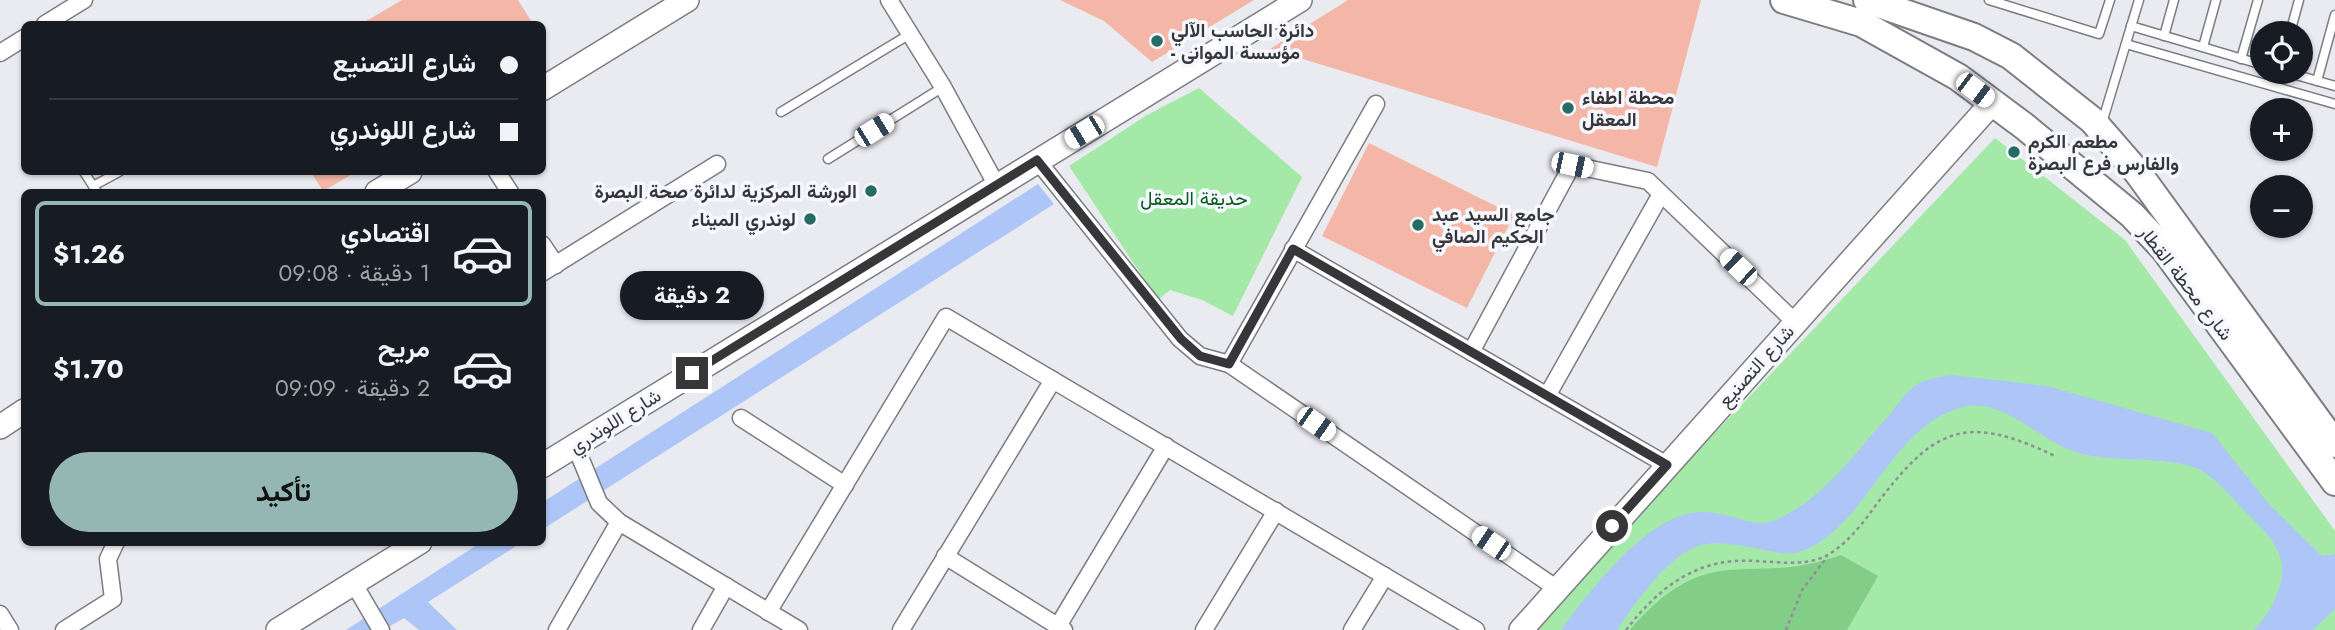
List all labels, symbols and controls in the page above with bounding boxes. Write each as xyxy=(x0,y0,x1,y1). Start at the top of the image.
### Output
place label: دائرة الحاسب الآلي - مؤسسة الموانى xyxy=(1171,17,1314,66)
map controls xyxy=(2250,21,2313,238)
button: locate xyxy=(2250,21,2313,84)
marker: دائرة الحاسب الآلي - مؤسسة الموانى xyxy=(1149,33,1165,49)
text: شارع التصنيع xyxy=(333,44,476,82)
car xyxy=(1952,69,1999,111)
place label: محطة اطفاء المعقل xyxy=(1582,84,1674,133)
button: + xyxy=(2250,98,2313,161)
marker: محطة اطفاء المعقل xyxy=(1560,100,1576,116)
car xyxy=(851,110,898,150)
text: شارع اللوندري xyxy=(330,111,476,149)
car xyxy=(1061,112,1108,152)
place label: مطعم الكرم والفارس فرع البصرة xyxy=(2028,128,2179,177)
marker: مطعم الكرم والفارس فرع البصرة xyxy=(2006,144,2022,160)
car xyxy=(1550,150,1595,180)
button: − xyxy=(2250,175,2313,238)
place label: الورشة المركزية لدائرة صحة البصرة xyxy=(594,178,857,205)
marker: الورشة المركزية لدائرة صحة البصرة xyxy=(863,183,879,199)
park label: حديقة المعقل xyxy=(1140,185,1248,212)
place label: جامع السيد عبد الحكيم الصافي xyxy=(1432,201,1554,253)
place label: لوندري الميناء xyxy=(691,206,796,236)
marker: لوندري الميناء xyxy=(802,211,818,227)
text: اقتصادي xyxy=(341,214,430,252)
marker: جامع السيد عبد الحكيم الصافي xyxy=(1410,217,1426,233)
street label: شارع محطة القطار xyxy=(2132,219,2239,346)
icon: car xyxy=(451,222,514,285)
text: $1.26 xyxy=(53,235,125,273)
car xyxy=(1716,245,1761,289)
text: 1 دقيقة · 09:08 xyxy=(278,256,430,290)
callout: 2 دقيقة xyxy=(620,272,764,320)
text: 2 دقيقة xyxy=(654,278,730,312)
street label: شارع التصنيع xyxy=(1712,319,1800,413)
text: مريح xyxy=(378,329,430,367)
icon: car xyxy=(451,337,514,400)
text: $1.70 xyxy=(53,350,124,388)
route end xyxy=(676,357,708,389)
text: 2 دقيقة · 09:09 xyxy=(275,371,430,405)
street label: شارع اللوندري xyxy=(564,382,667,462)
car xyxy=(1293,403,1340,445)
button: تأكيد xyxy=(49,452,518,532)
route start xyxy=(1596,510,1628,542)
car xyxy=(1468,523,1515,563)

